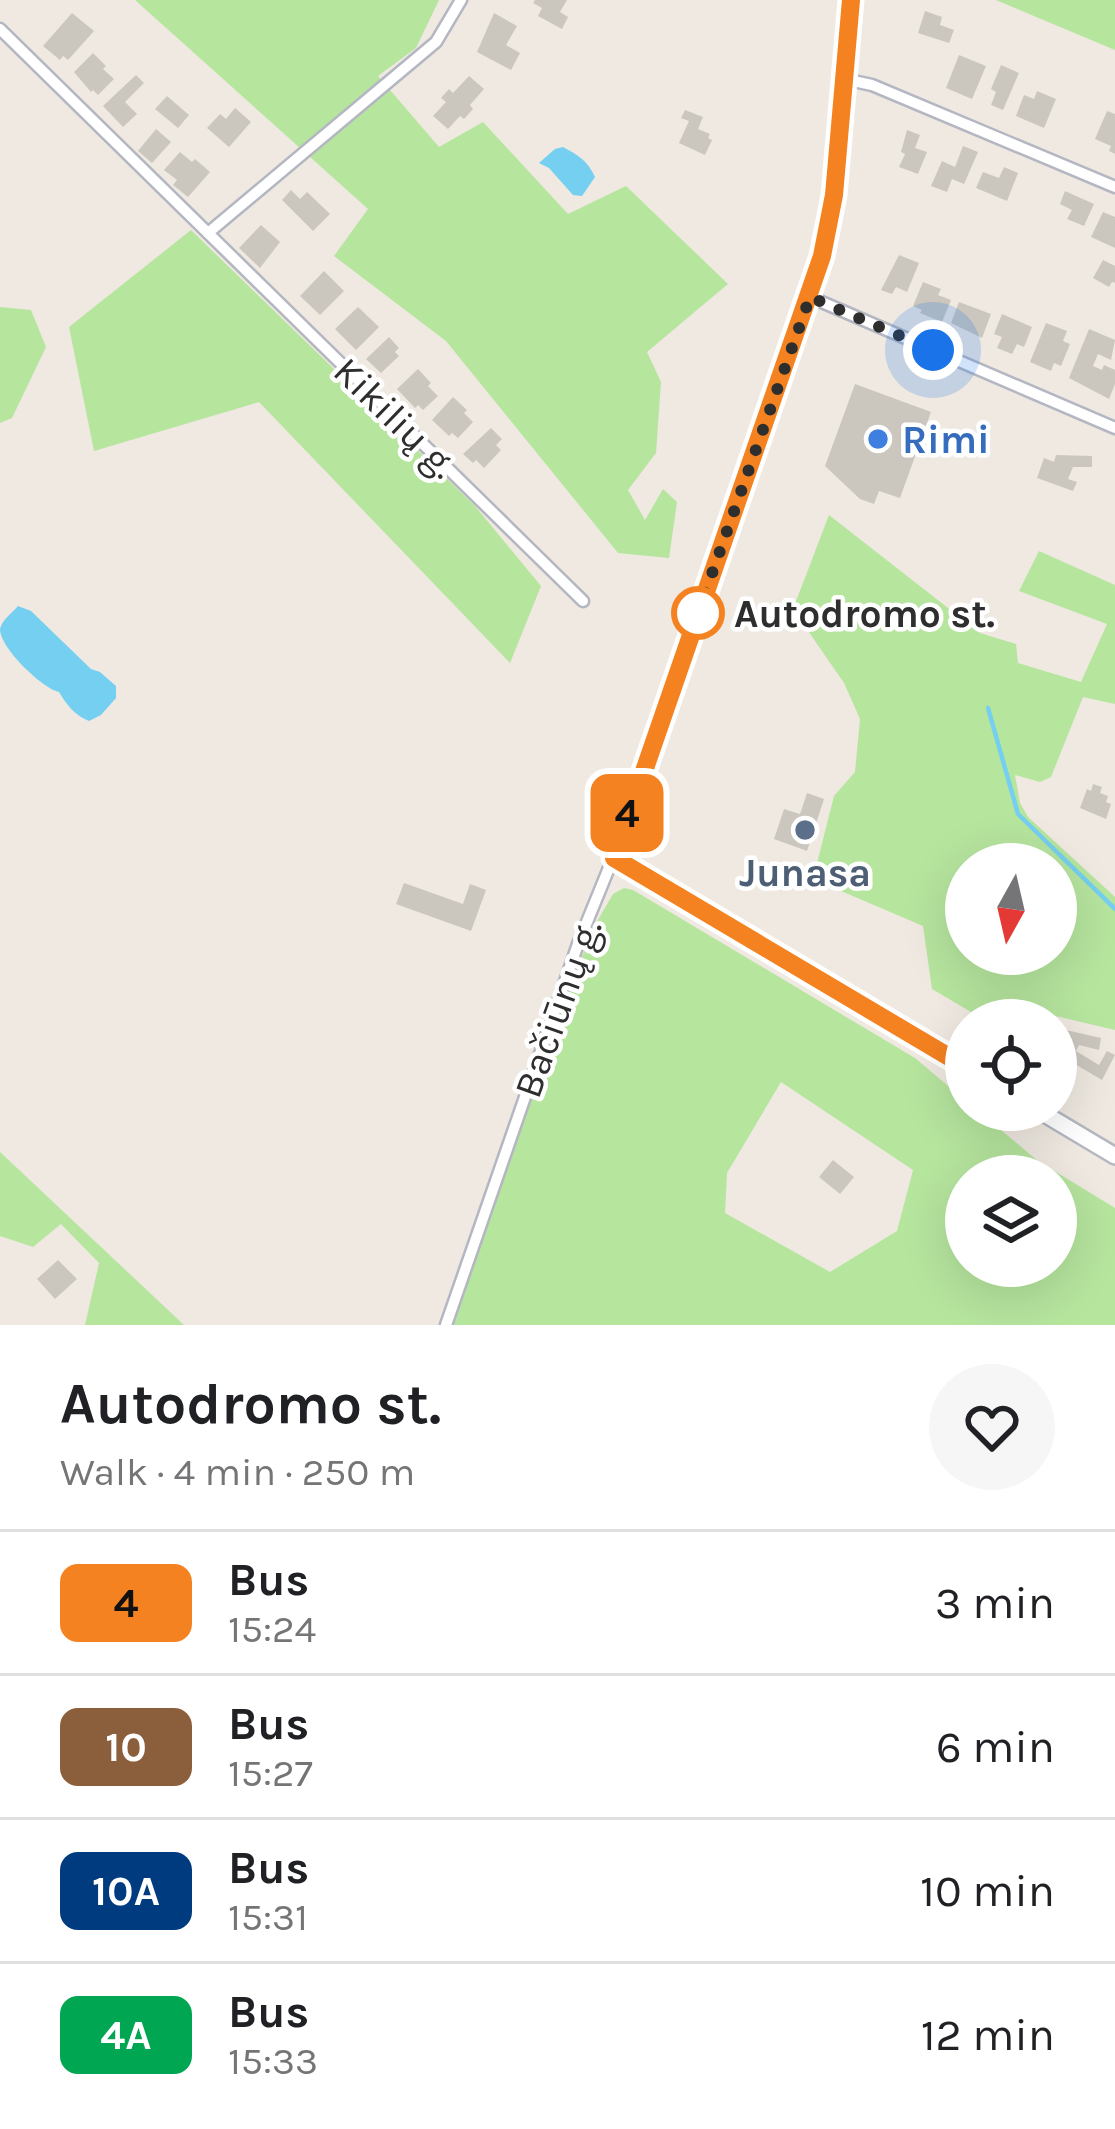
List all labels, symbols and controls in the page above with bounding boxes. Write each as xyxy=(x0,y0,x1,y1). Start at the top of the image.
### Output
your location xyxy=(903,320,963,380)
street label: Kikilių g. xyxy=(324,348,466,488)
place label: Rimi xyxy=(902,417,990,463)
marker: Rimi xyxy=(865,426,891,452)
marker: Autodromo st. xyxy=(673,588,723,638)
place label: Autodromo st. xyxy=(734,591,995,637)
line badge: 4 xyxy=(588,774,666,852)
text: 4 xyxy=(615,788,640,838)
marker: Junasa xyxy=(792,817,818,843)
north arrow xyxy=(945,843,1077,975)
map controls xyxy=(945,843,1077,1287)
place label: Junasa xyxy=(739,850,871,896)
street label: Bačiūnų g. xyxy=(504,913,611,1104)
button: locate xyxy=(945,999,1077,1131)
button: layers xyxy=(945,1155,1077,1287)
button: heart xyxy=(929,1364,1055,1490)
text: Autodromo st. xyxy=(60,1371,441,1437)
text: Walk · 4 min · 250 m xyxy=(60,1449,415,1495)
text: Bus xyxy=(228,1554,309,1606)
text: 3 min xyxy=(935,1577,1055,1629)
text: 4 xyxy=(114,1578,139,1628)
text: 15:24 xyxy=(228,1606,316,1652)
text: Bus xyxy=(228,1698,309,1750)
text: 6 min xyxy=(936,1721,1055,1773)
text: 10 xyxy=(105,1722,147,1772)
text: 15:27 xyxy=(228,1750,313,1796)
text: Bus xyxy=(228,1842,309,1894)
text: 10 min xyxy=(920,1865,1055,1917)
text: 10A xyxy=(92,1866,160,1916)
text: 15:31 xyxy=(228,1894,308,1940)
text: Bus xyxy=(228,1986,309,2038)
text: 12 min xyxy=(921,2009,1055,2061)
text: 4A xyxy=(100,2010,152,2060)
text: 15:33 xyxy=(228,2038,318,2084)

